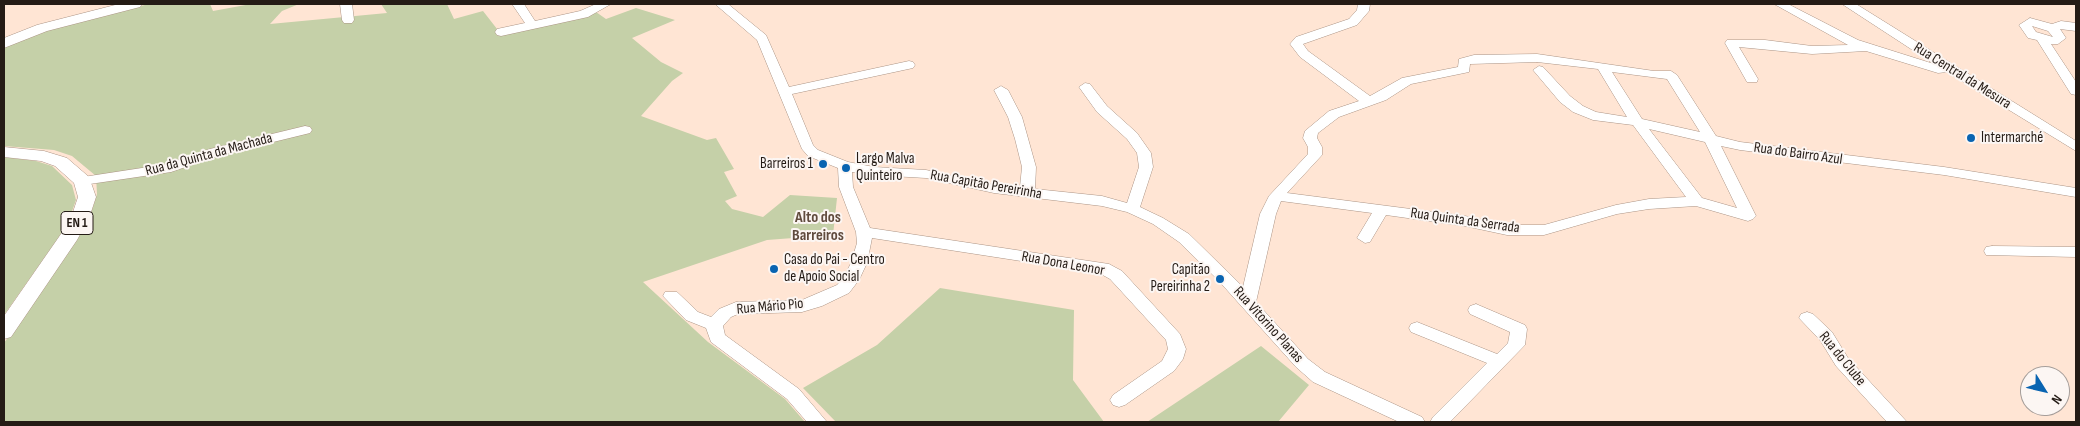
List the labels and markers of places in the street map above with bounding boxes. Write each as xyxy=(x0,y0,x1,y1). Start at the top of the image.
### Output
place label: Intermarché xyxy=(1981,129,2043,147)
marker: Intermarché xyxy=(1965,132,1977,144)
place label: Largo Malva Quinteiro xyxy=(856,150,915,185)
place label: Barreiros 1 xyxy=(760,155,813,173)
marker: Barreiros 1 xyxy=(817,158,829,170)
marker: Largo Malva Quinteiro xyxy=(840,162,852,174)
place label: Casa do Pai - Centro de Apoio Social xyxy=(784,251,885,286)
place label: Capitão Pereirinha 2 xyxy=(1150,261,1210,296)
marker: Casa do Pai - Centro de Apoio Social xyxy=(768,263,780,275)
marker: Capitão Pereirinha 2 xyxy=(1214,273,1226,285)

